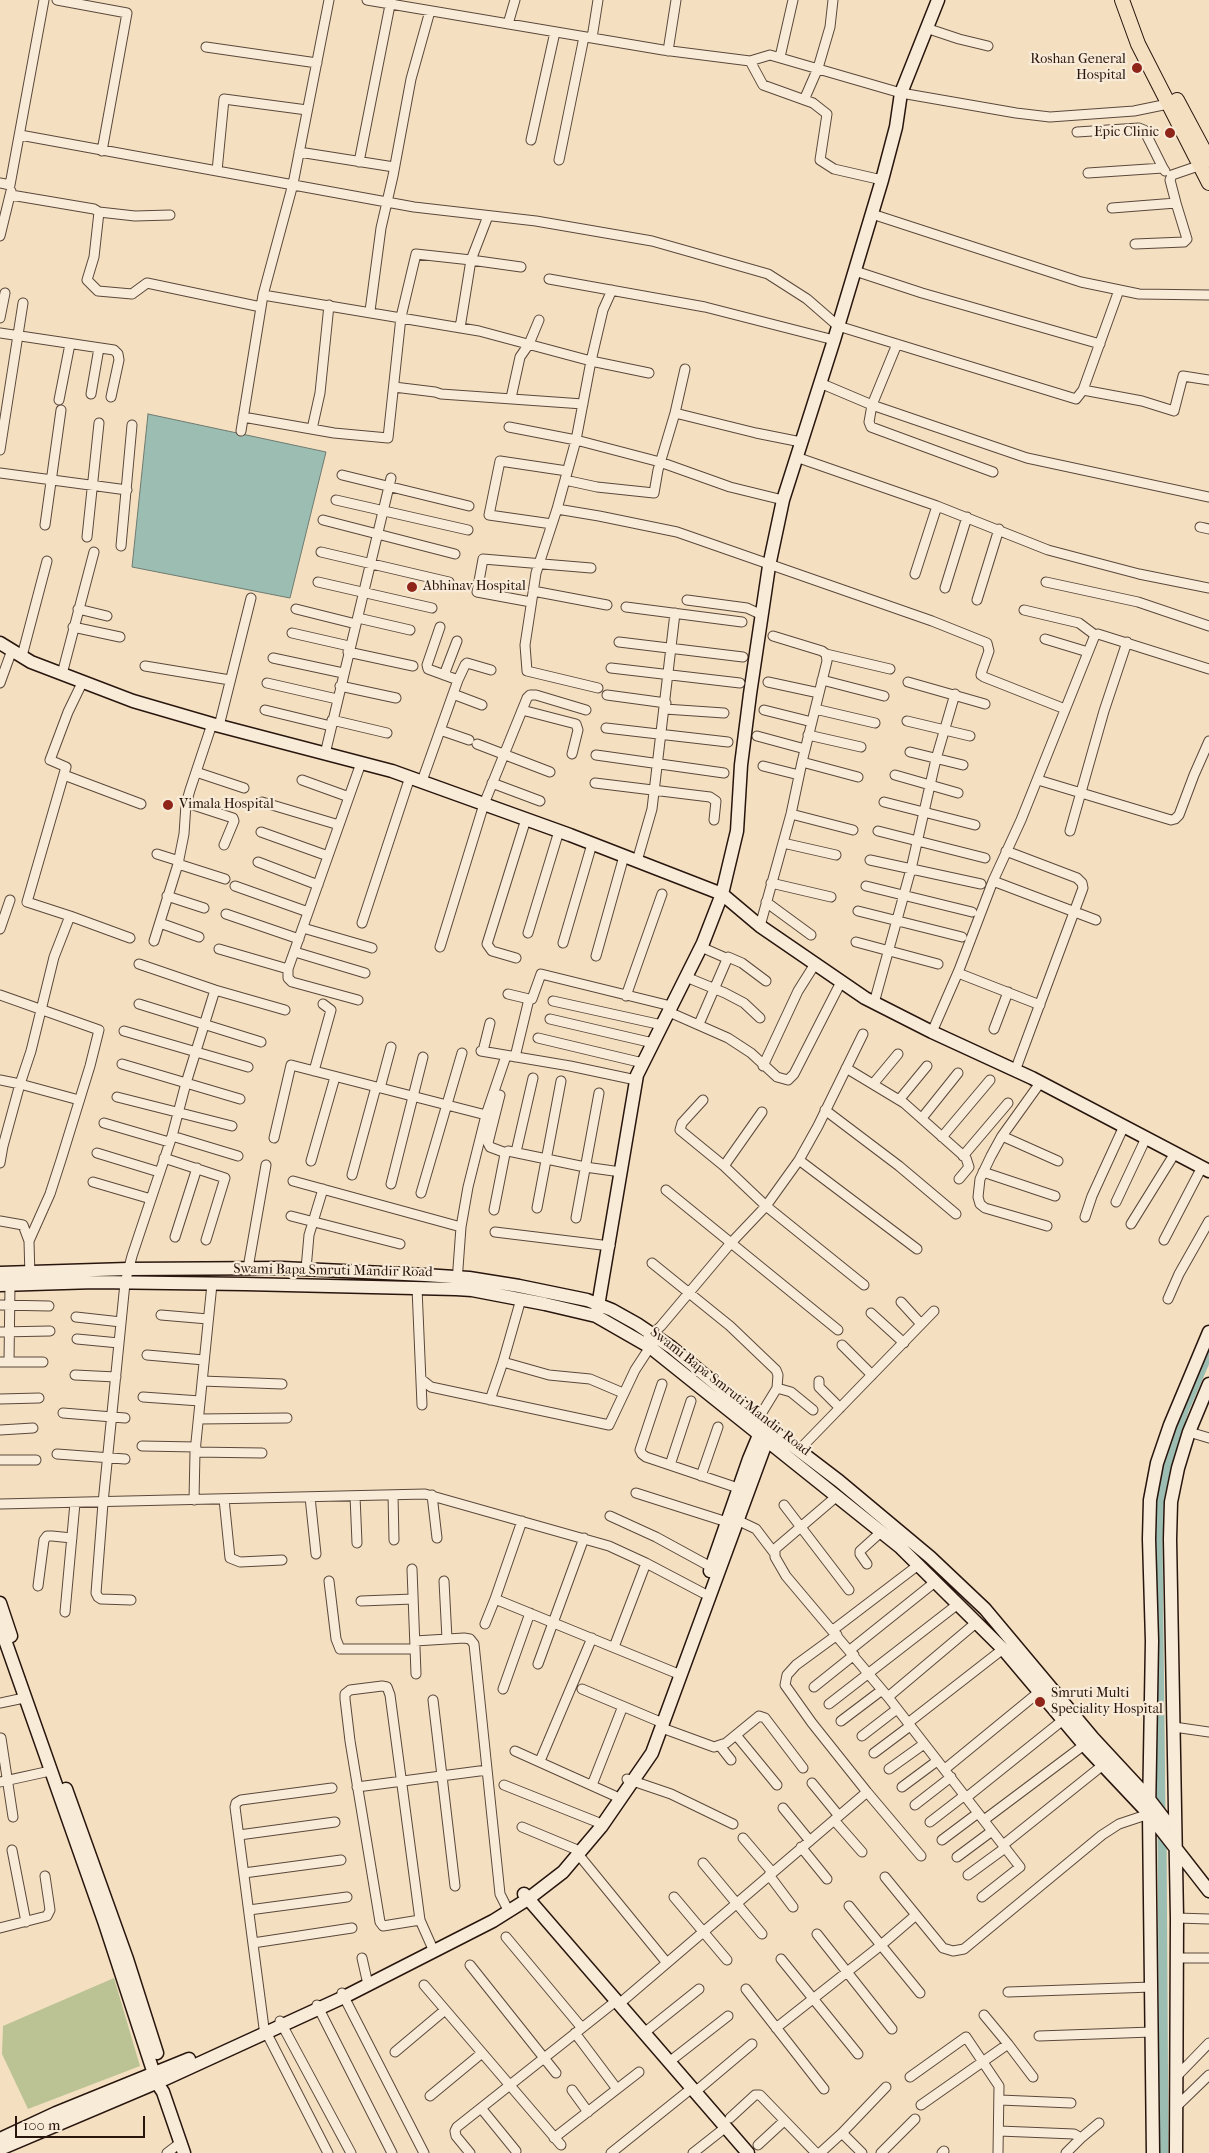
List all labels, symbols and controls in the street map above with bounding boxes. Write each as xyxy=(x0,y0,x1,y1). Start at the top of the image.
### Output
place label: Roshan General Hospital xyxy=(1030,52,1126,84)
marker: Roshan General Hospital xyxy=(1130,61,1144,75)
place label: Epic Clinic xyxy=(1094,125,1159,141)
marker: Epic Clinic xyxy=(1163,126,1177,140)
place label: Abhinav Hospital xyxy=(423,579,526,595)
marker: Abhinav Hospital xyxy=(405,580,419,594)
place label: Vimala Hospital xyxy=(179,797,274,813)
marker: Vimala Hospital xyxy=(161,798,175,812)
street label: Swami Bapa Smruti Mandir Road xyxy=(233,1261,433,1281)
street label: Swami Bapa Smruti Mandir Road xyxy=(646,1324,814,1460)
place label: Smruti Multi Speciality Hospital xyxy=(1051,1686,1163,1718)
marker: Smruti Multi Speciality Hospital xyxy=(1033,1695,1047,1709)
scale bar xyxy=(18,2106,148,2138)
text: 100 m xyxy=(23,2116,61,2134)

